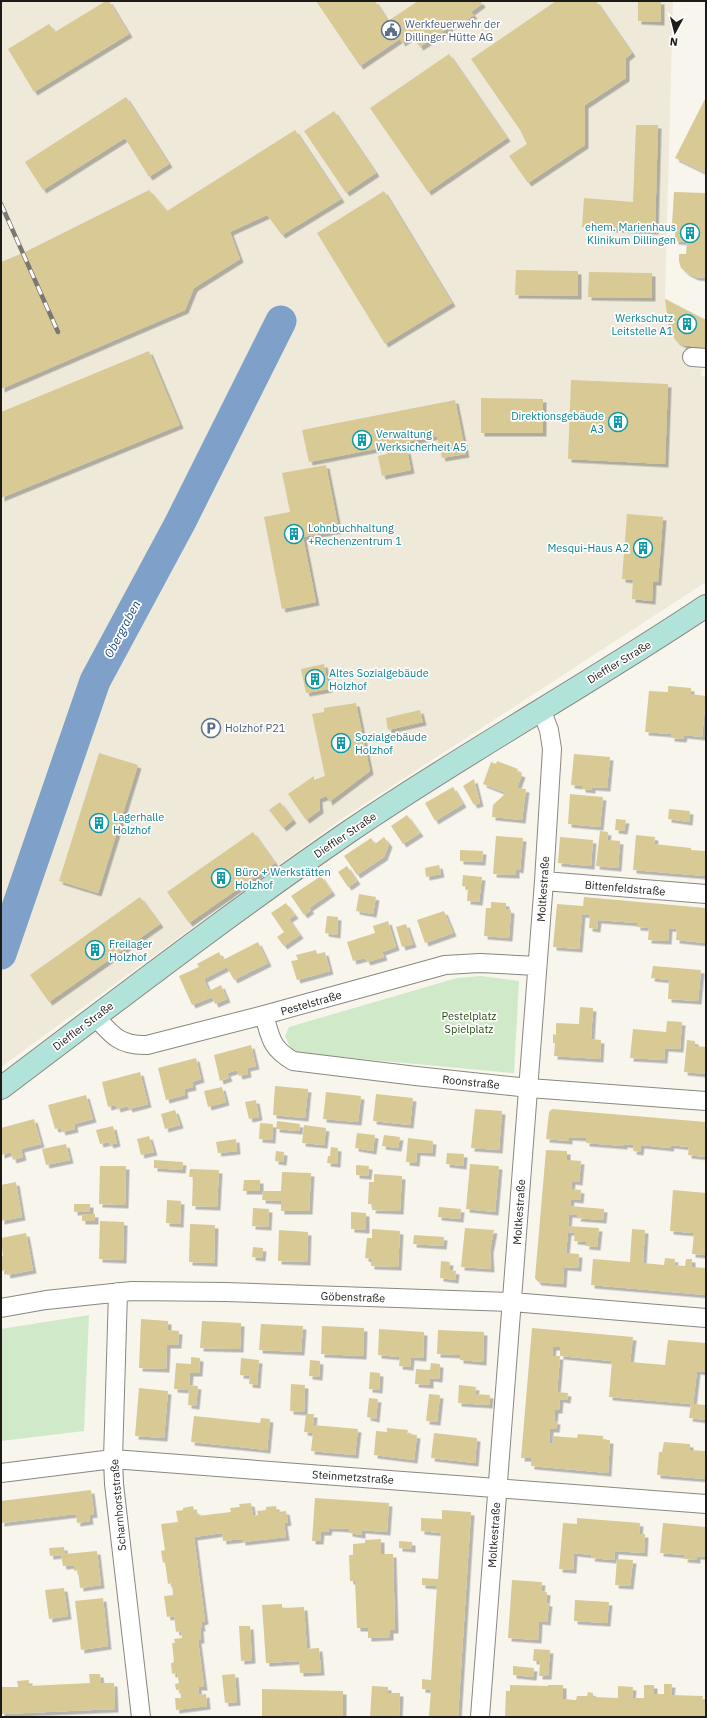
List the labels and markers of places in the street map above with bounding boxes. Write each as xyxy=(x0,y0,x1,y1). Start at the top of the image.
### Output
place label: Werkfeuerwehr der Dillinger Hütte AG xyxy=(405,17,500,44)
public building icon: Werkfeuerwehr der Dillinger Hütte AG xyxy=(380,19,402,41)
place label: ehem. Marienhaus Klinikum Dillingen xyxy=(585,220,676,247)
building icon: ehem. Marienhaus Klinikum Dillingen xyxy=(679,222,701,244)
place label: Werkschutz Leitstelle A1 xyxy=(612,311,673,338)
building icon: Werkschutz Leitstelle A1 xyxy=(676,313,698,335)
place label: Direktionsgebäude A3 xyxy=(511,409,604,436)
building icon: Direktionsgebäude A3 xyxy=(607,411,629,433)
place label: Verwaltung Werksicherheit A5 xyxy=(376,427,467,454)
building icon: Verwaltung Werksicherheit A5 xyxy=(351,429,373,451)
place label: Lohnbuchhaltung +Rechenzentrum 1 xyxy=(308,521,402,548)
building icon: Lohnbuchhaltung +Rechenzentrum 1 xyxy=(283,523,305,545)
building icon: Mesqui-Haus A2 xyxy=(632,537,654,559)
place label: Mesqui-Haus A2 xyxy=(547,541,629,555)
place label: Altes Sozialgebäude Holzhof xyxy=(329,666,429,693)
building icon: Altes Sozialgebäude Holzhof xyxy=(304,668,326,690)
parking icon: Holzhof P21 xyxy=(200,717,222,739)
place label: Holzhof P21 xyxy=(225,721,286,735)
place label: Sozialgebäude Holzhof xyxy=(355,730,427,757)
building icon: Sozialgebäude Holzhof xyxy=(330,732,352,754)
place label: Lagerhalle Holzhof xyxy=(113,810,164,837)
building icon: Lagerhalle Holzhof xyxy=(88,812,110,834)
place label: Büro + Werkstätten Holzhof xyxy=(235,865,331,892)
building icon: Büro + Werkstätten Holzhof xyxy=(210,867,232,889)
place label: Freilager Holzhof xyxy=(109,937,152,964)
building icon: Freilager Holzhof xyxy=(84,939,106,961)

